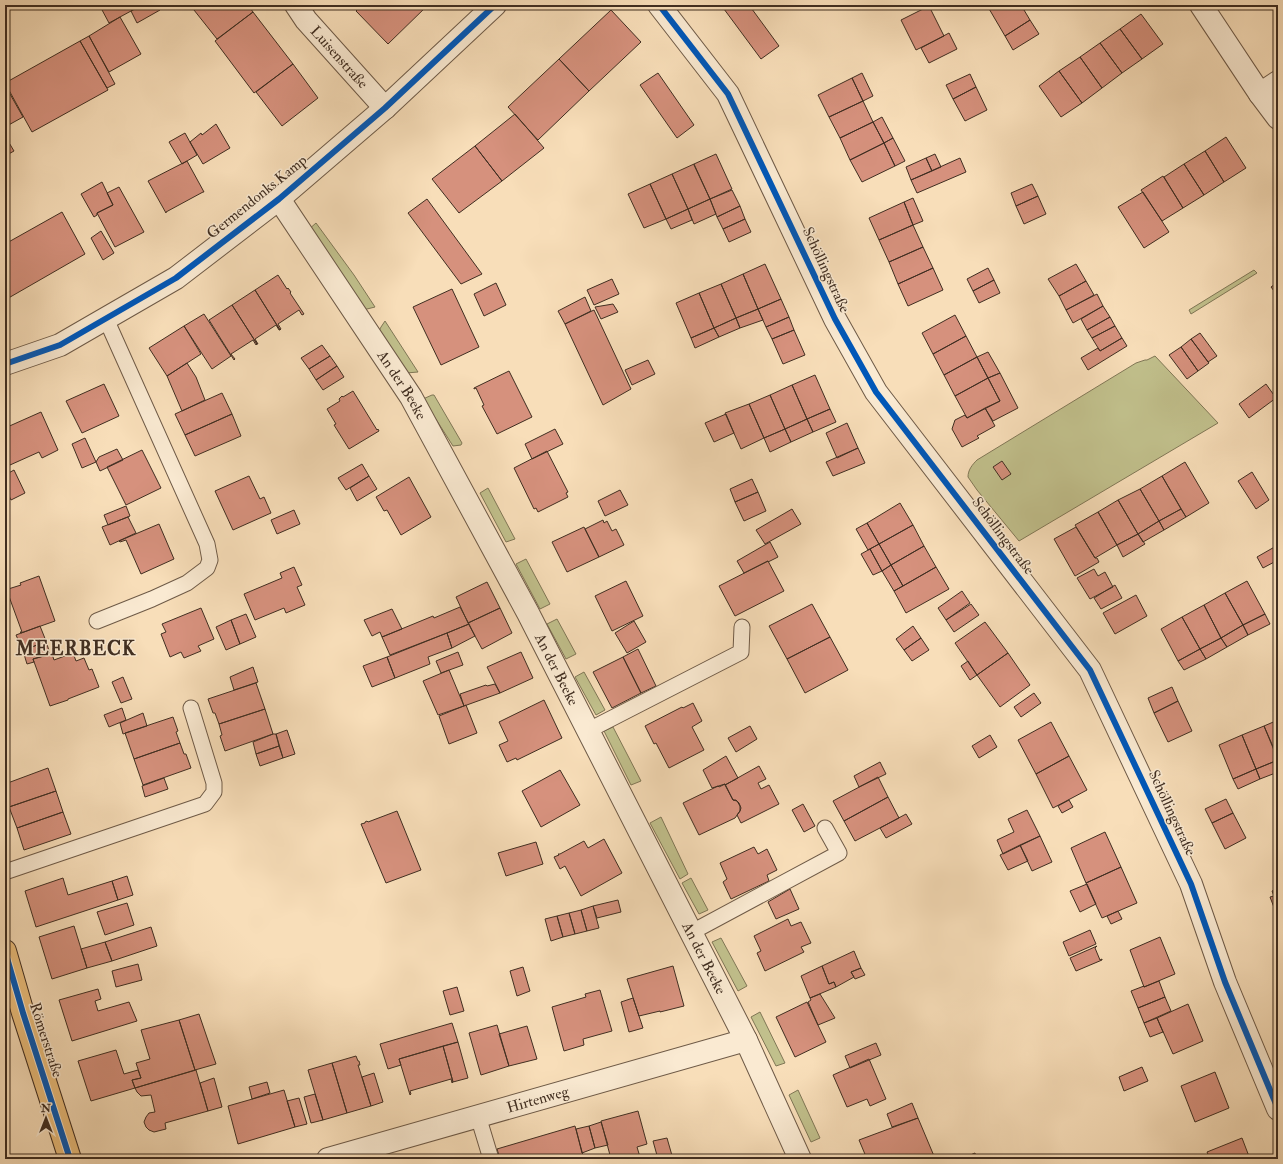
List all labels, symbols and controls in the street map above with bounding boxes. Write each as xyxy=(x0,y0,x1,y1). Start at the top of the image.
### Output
street label: Luisenstraße xyxy=(306,22,373,93)
street label: Germendonks Kamp xyxy=(203,150,312,244)
street label: Schöllingstraße xyxy=(798,224,854,316)
street label: An der Beeke xyxy=(372,346,431,423)
street label: Schöllingstraße xyxy=(968,493,1038,579)
street label: An der Beeke xyxy=(530,629,583,709)
district label: MEERBECK xyxy=(15,637,136,661)
street label: Schöllingstraße xyxy=(1144,767,1200,859)
street label: An der Beeke xyxy=(677,918,730,997)
street label: Römerstraße xyxy=(25,1000,67,1080)
street label: Hirtenweg xyxy=(505,1081,571,1117)
north arrow xyxy=(26,1098,66,1138)
text: N xyxy=(40,1102,52,1115)

